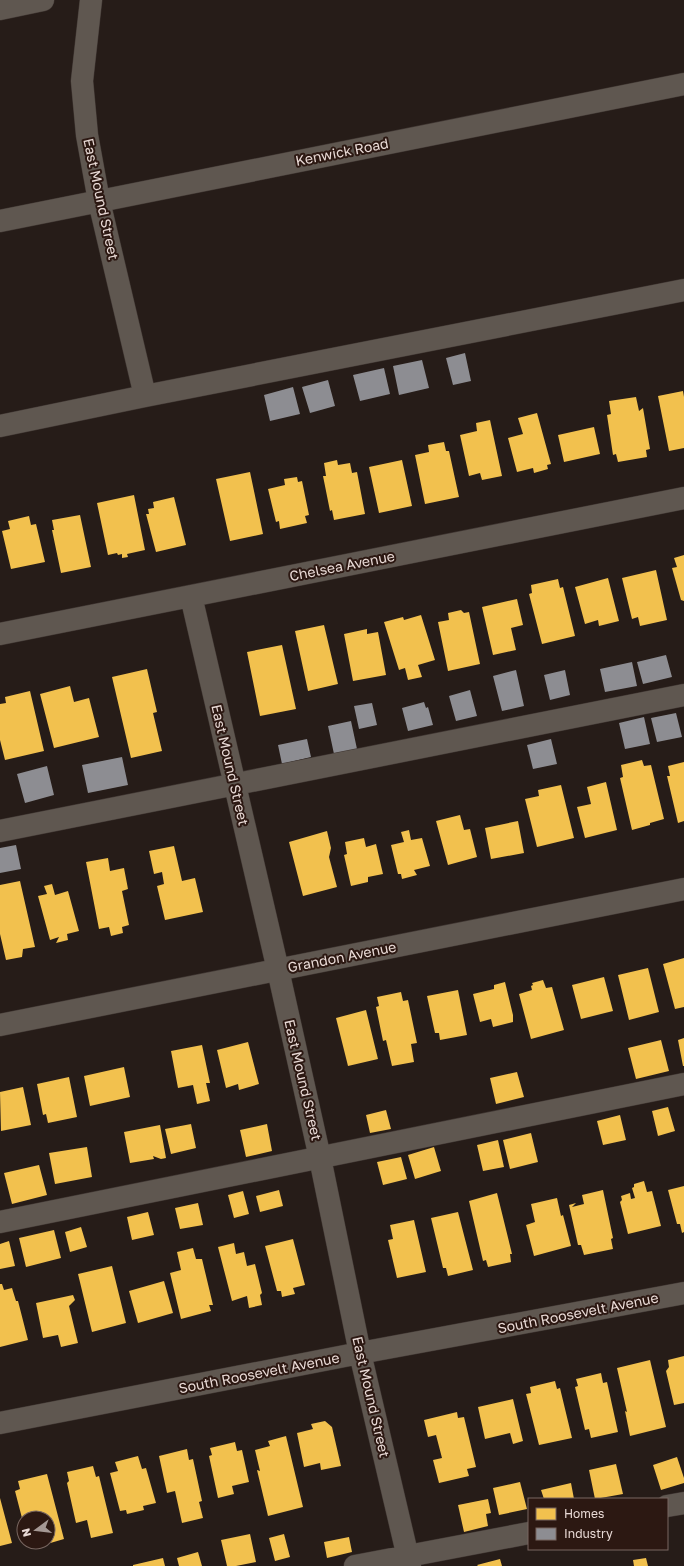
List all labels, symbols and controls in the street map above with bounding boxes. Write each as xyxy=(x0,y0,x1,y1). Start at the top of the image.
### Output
street label: Kenwick Road xyxy=(294,134,390,169)
street label: East Mound Street xyxy=(80,137,123,261)
street label: Chelsea Avenue xyxy=(288,547,396,584)
street label: East Mound Street xyxy=(208,703,253,827)
street label: Grandon Avenue xyxy=(286,938,398,975)
street label: East Mound Street xyxy=(281,1018,326,1142)
street label: South Roosevelt Avenue xyxy=(496,1289,660,1336)
street label: East Mound Street xyxy=(349,1335,394,1459)
street label: South Roosevelt Avenue xyxy=(177,1349,341,1396)
legend xyxy=(528,1498,668,1550)
text: Homes xyxy=(564,1506,604,1521)
north arrow xyxy=(16,1510,56,1550)
text: Industry xyxy=(564,1526,613,1541)
text: N xyxy=(18,1527,33,1538)

